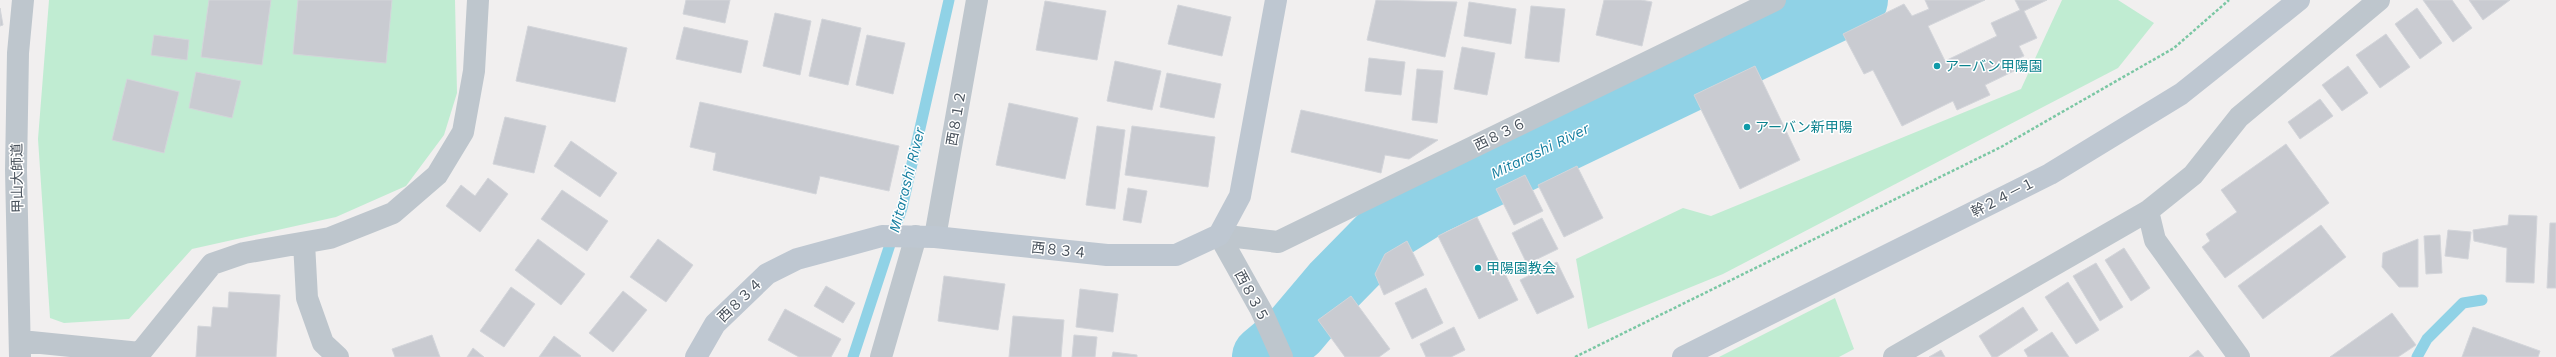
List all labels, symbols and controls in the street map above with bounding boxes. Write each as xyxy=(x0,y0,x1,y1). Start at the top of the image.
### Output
place label: アーバン甲陽園 xyxy=(1945,58,2043,74)
marker: アーバン甲陽園 xyxy=(1932,61,1942,71)
street label: 西８１２ xyxy=(943,89,969,147)
street label: 西８３６ xyxy=(1471,115,1529,153)
water label: Mitarashi River xyxy=(1488,119,1593,183)
place label: アーバン新甲陽 xyxy=(1755,119,1853,135)
marker: アーバン新甲陽 xyxy=(1742,122,1752,132)
water label: Mitarashi River xyxy=(885,125,929,234)
street label: 甲山大師道 xyxy=(8,143,26,213)
street label: 幹２４－１ xyxy=(1968,174,2038,220)
street label: 西８３４ xyxy=(1030,239,1088,261)
place label: 甲陽園教会 xyxy=(1486,260,1556,276)
marker: 甲陽園教会 xyxy=(1473,263,1483,273)
street label: 西８３５ xyxy=(1232,268,1272,324)
street label: 西８３４ xyxy=(714,275,766,325)

